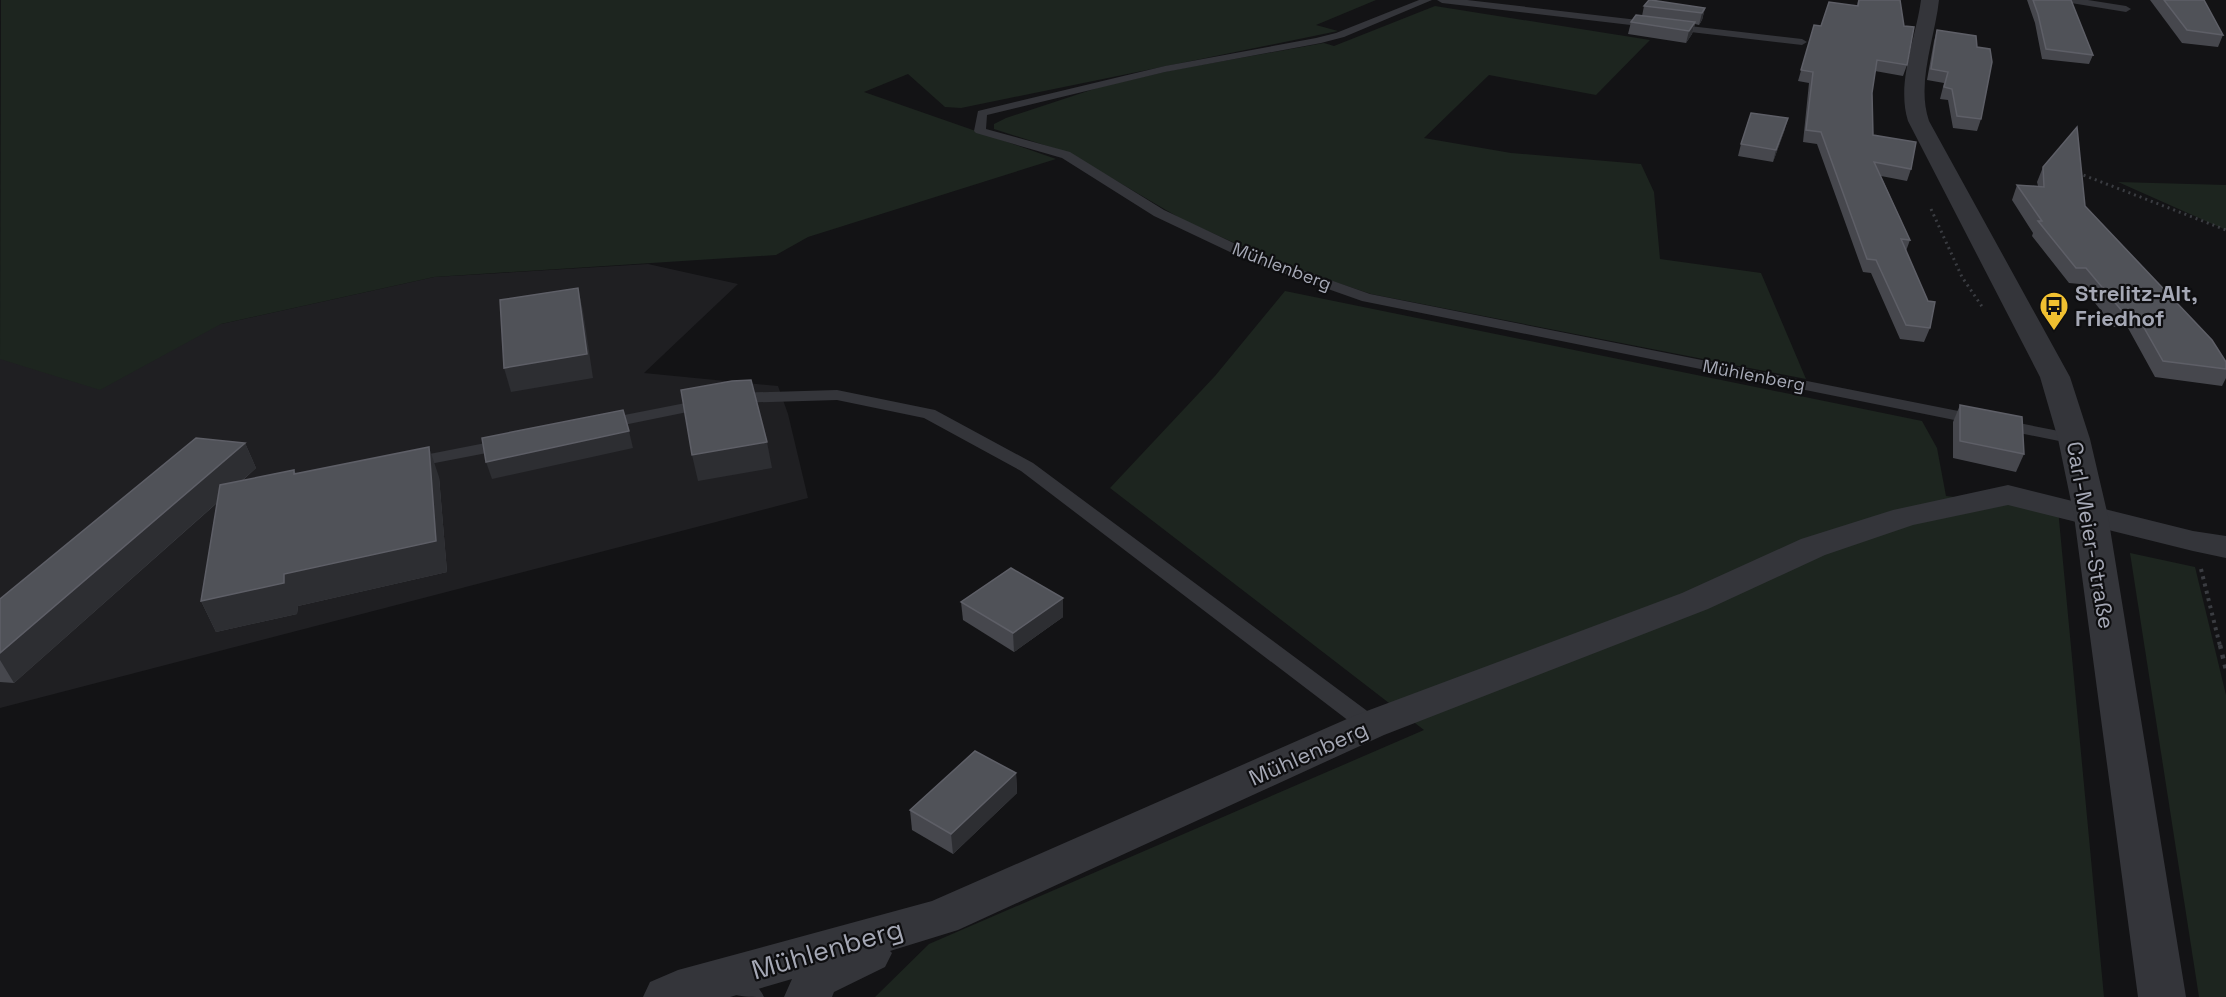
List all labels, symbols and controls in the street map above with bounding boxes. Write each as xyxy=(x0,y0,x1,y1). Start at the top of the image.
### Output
street label: Mühlenberg xyxy=(1229,237,1335,295)
place label: Strelitz-Alt, Friedhof xyxy=(2075,279,2198,332)
bus stop icon: Strelitz-Alt, Friedhof xyxy=(2038,290,2070,332)
street label: Mühlenberg xyxy=(1701,354,1807,396)
street label: Carl-Meier-Straße xyxy=(2061,439,2121,631)
street label: Mühlenberg xyxy=(1244,714,1372,792)
street label: Mühlenberg xyxy=(747,911,907,987)

